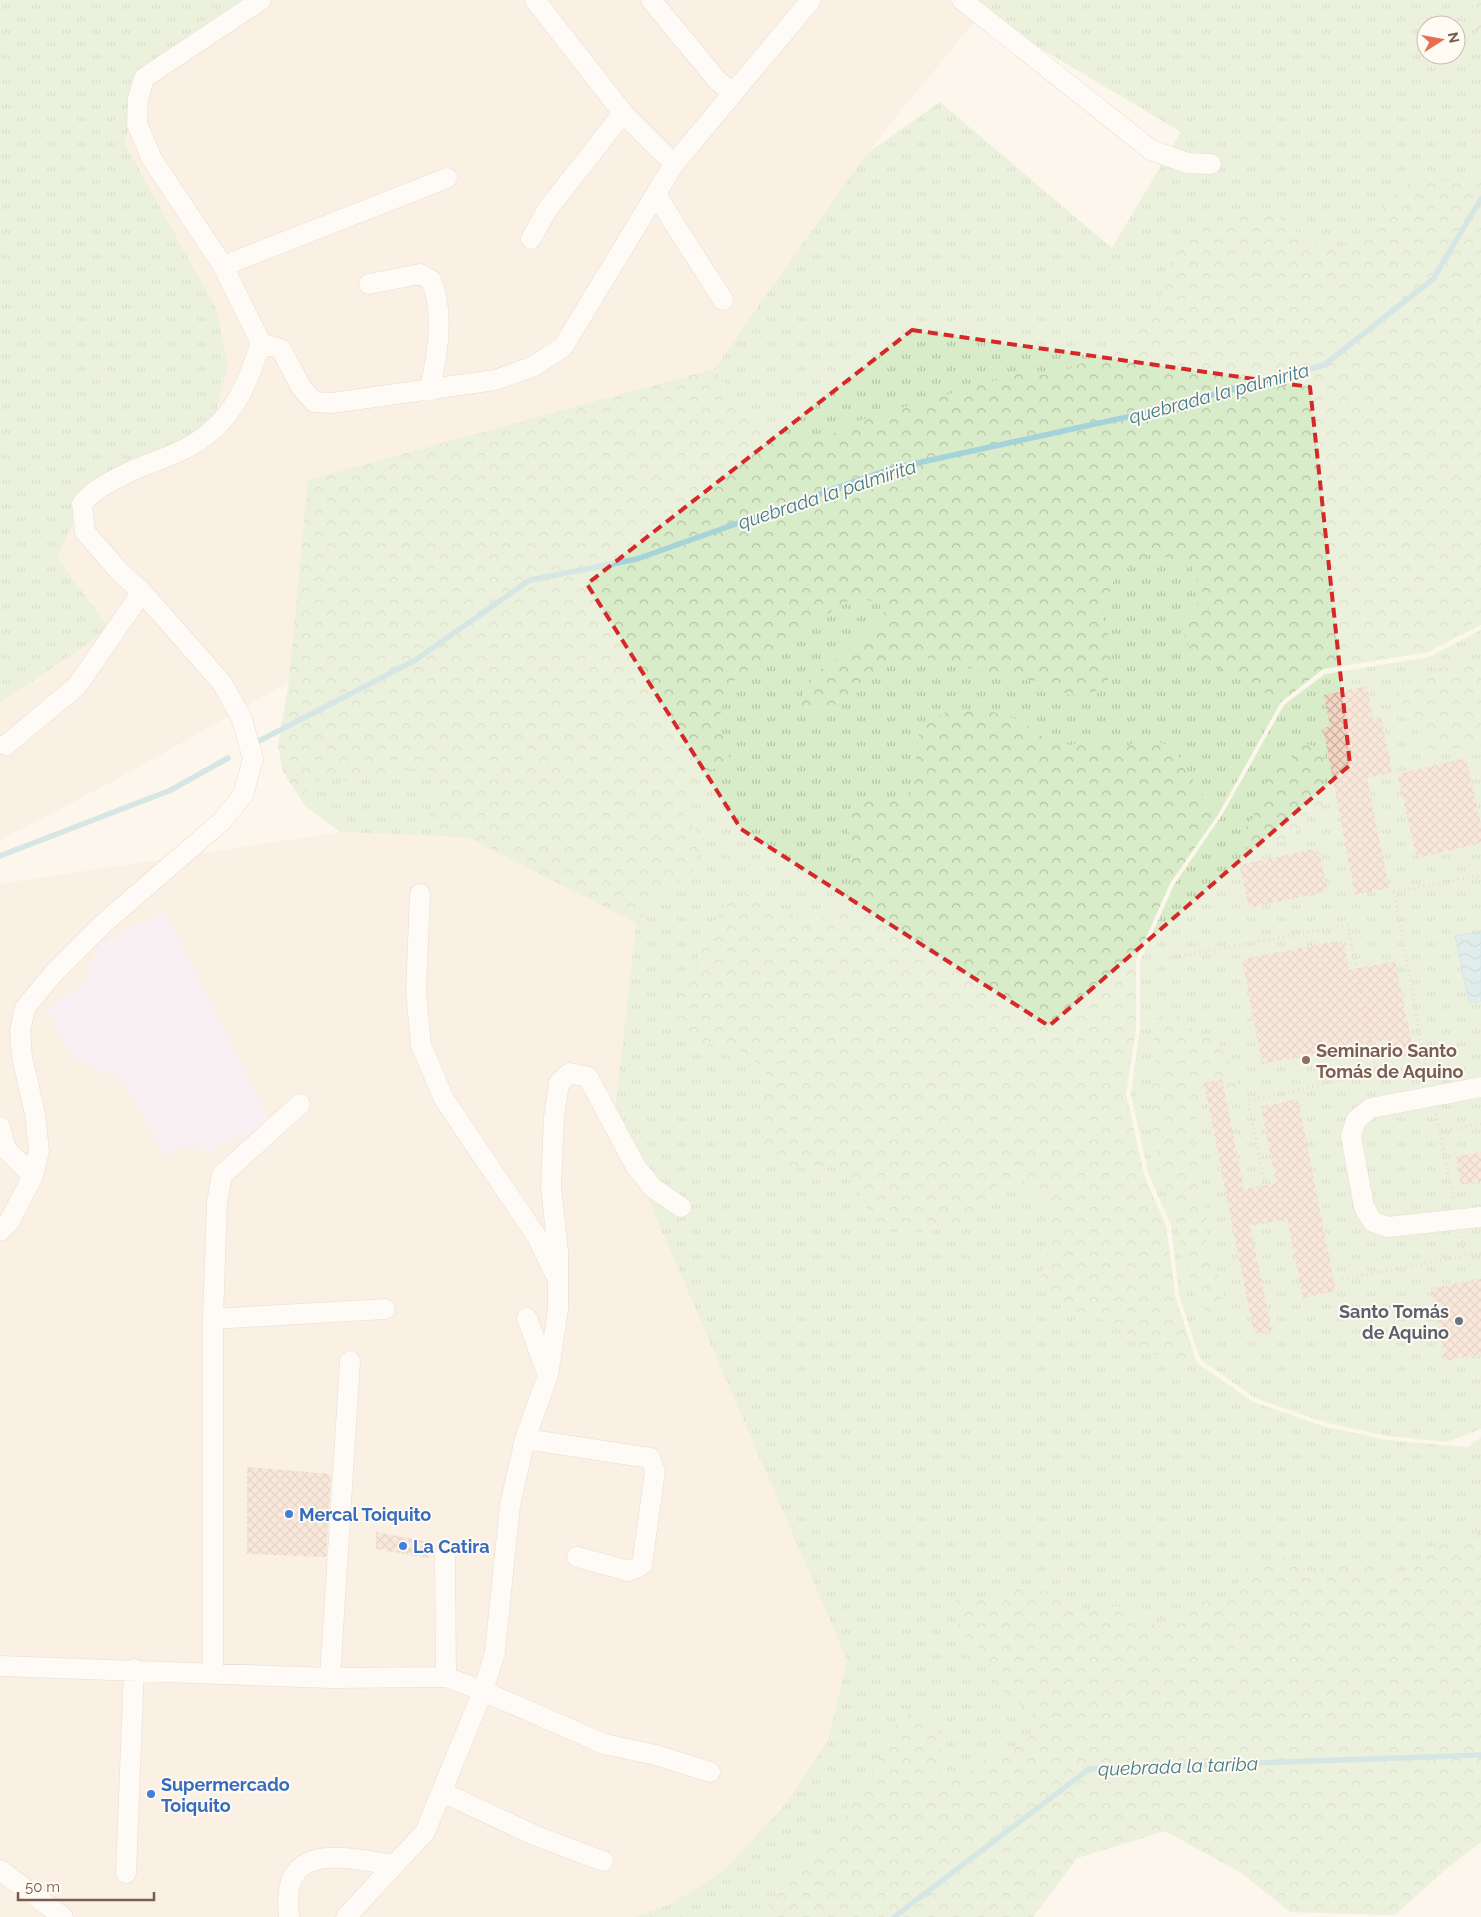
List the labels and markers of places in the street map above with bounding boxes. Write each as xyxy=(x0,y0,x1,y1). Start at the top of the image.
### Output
place label: Seminario Santo Tomás de Aquino xyxy=(1316,1040,1464,1082)
marker: Seminario Santo Tomás de Aquino xyxy=(1300,1054,1312,1066)
place label: Santo Tomás de Aquino xyxy=(1339,1301,1449,1343)
marker: Santo Tomás de Aquino xyxy=(1453,1315,1465,1327)
place label: Mercal Toiquito xyxy=(299,1504,431,1525)
marker: Mercal Toiquito xyxy=(283,1508,295,1520)
place label: La Catira xyxy=(413,1536,490,1557)
marker: La Catira xyxy=(397,1540,409,1552)
place label: Supermercado Toiquito xyxy=(161,1774,290,1816)
marker: Supermercado Toiquito xyxy=(145,1788,157,1800)

